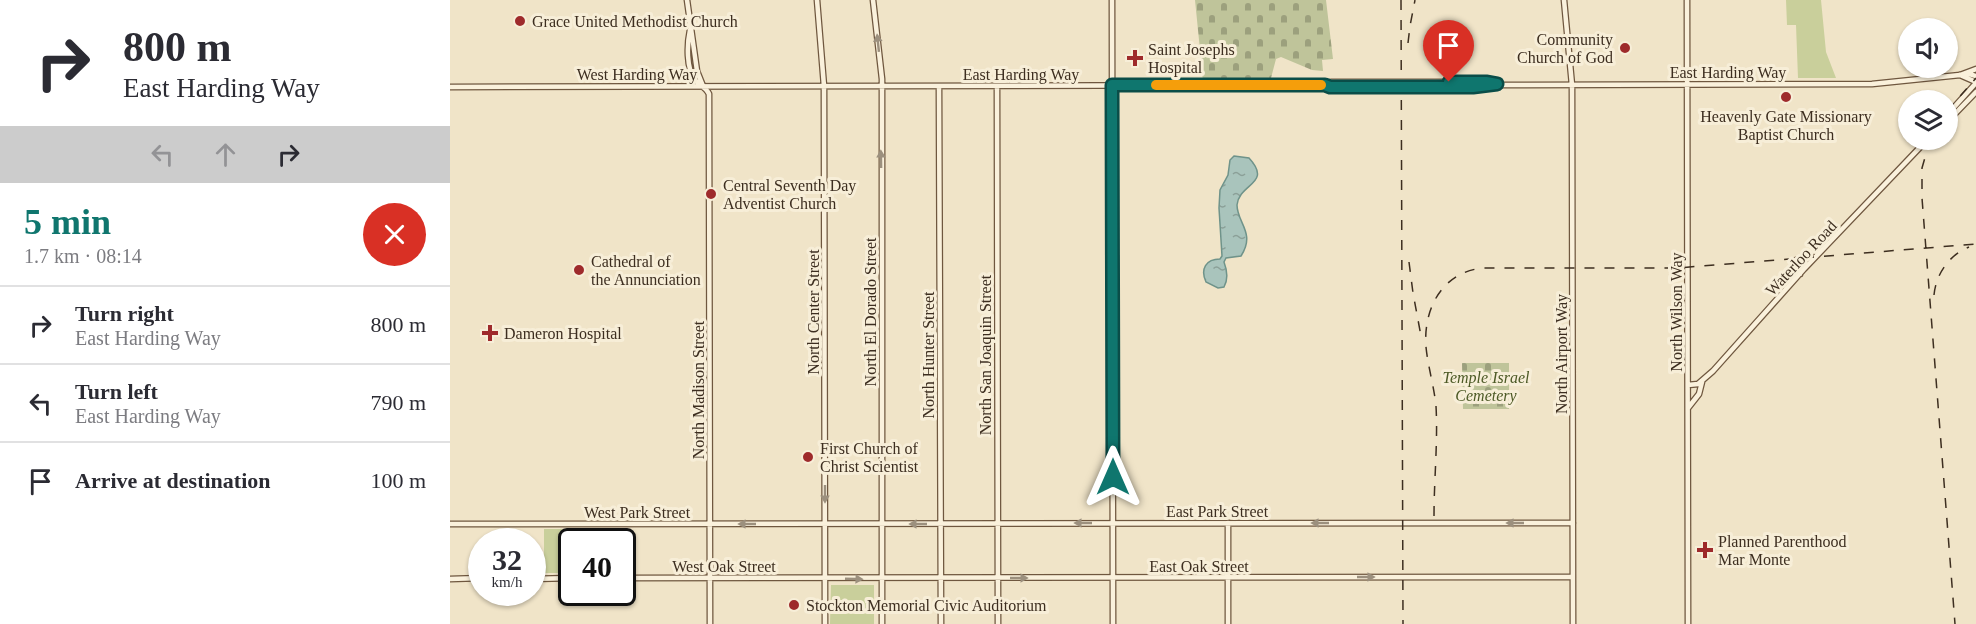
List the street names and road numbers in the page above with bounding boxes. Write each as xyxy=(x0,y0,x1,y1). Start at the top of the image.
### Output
street label: East Harding Way xyxy=(1670,64,1786,82)
street label: West Harding Way xyxy=(577,66,697,84)
street label: East Harding Way xyxy=(963,66,1079,84)
street label: Waterloo Road xyxy=(1762,217,1840,299)
street label: North El Dorado Street xyxy=(862,237,879,386)
street label: North Center Street xyxy=(805,249,822,375)
street label: North Wilson Way xyxy=(1668,252,1686,372)
street label: North San Joaquin Street xyxy=(977,274,995,435)
street label: North Hunter Street xyxy=(920,291,937,419)
street label: North Airport Way xyxy=(1553,294,1571,414)
street label: North Madison Street xyxy=(690,320,707,459)
street label: East Park Street xyxy=(1166,503,1269,520)
street label: West Park Street xyxy=(584,504,691,521)
street label: West Oak Street xyxy=(672,558,776,575)
street label: East Oak Street xyxy=(1149,558,1249,575)

